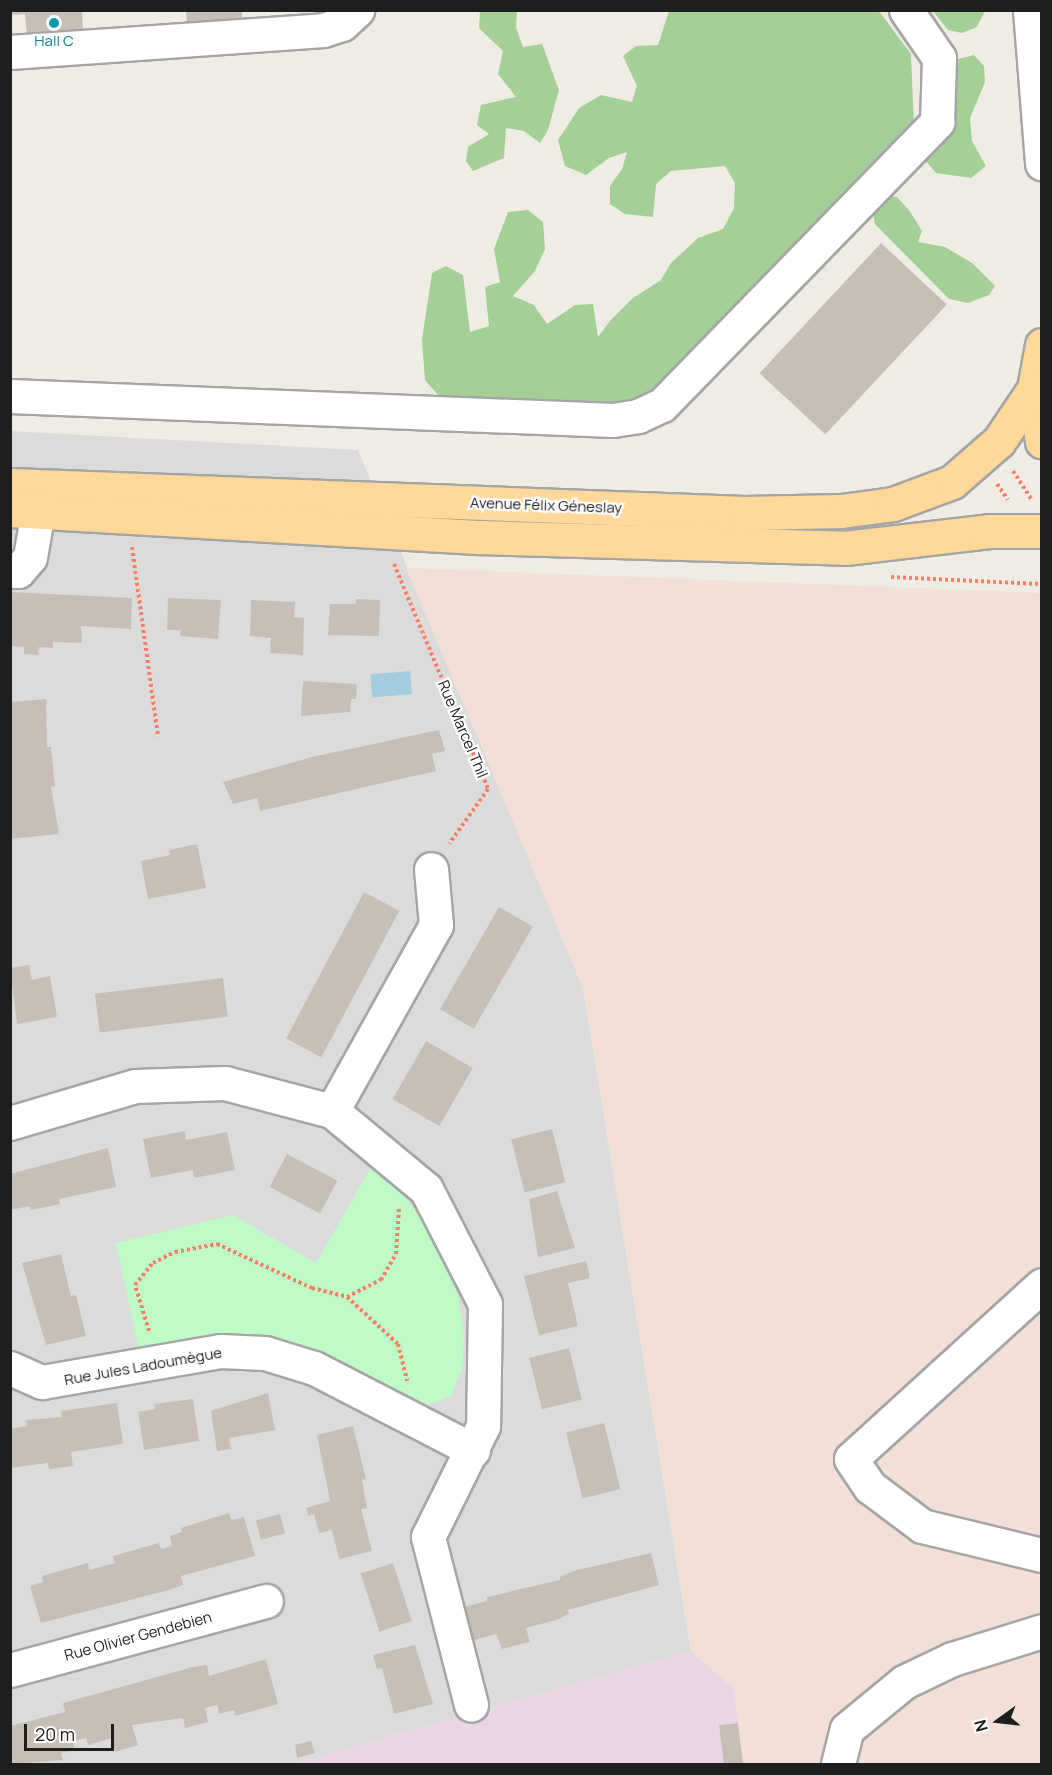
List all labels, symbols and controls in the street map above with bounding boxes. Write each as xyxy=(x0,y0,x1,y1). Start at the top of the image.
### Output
marker: Hall C xyxy=(47,16,61,30)
place label: Hall C xyxy=(34,32,74,50)
street label: Avenue Félix Géneslay xyxy=(470,493,622,517)
street label: Rue Marcel Thil xyxy=(434,677,492,781)
street label: Rue Jules Ladoumègue xyxy=(63,1343,223,1389)
street label: Rue Olivier Gendebien xyxy=(62,1608,214,1664)
north arrow xyxy=(968,1691,1028,1751)
scale bar xyxy=(27,1712,117,1750)
text: N xyxy=(968,1717,993,1734)
text: 20 m xyxy=(35,1722,75,1746)

